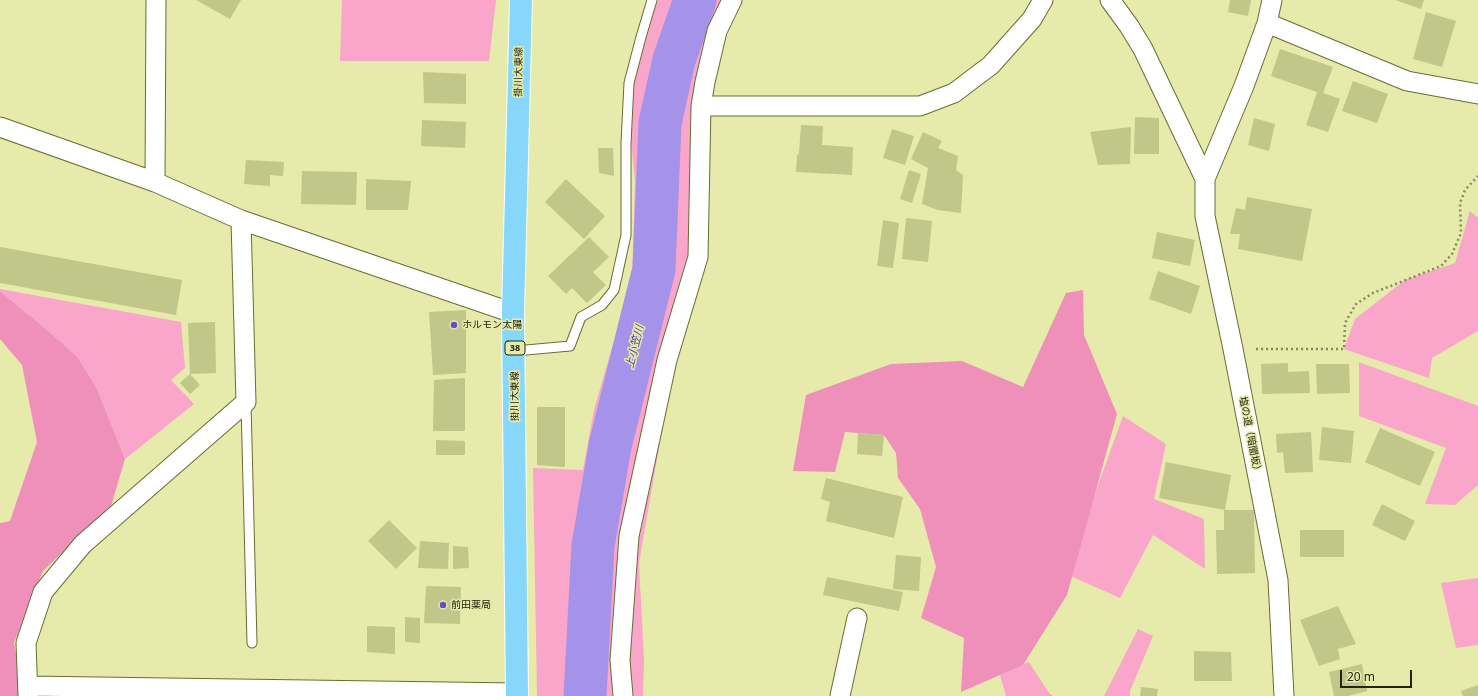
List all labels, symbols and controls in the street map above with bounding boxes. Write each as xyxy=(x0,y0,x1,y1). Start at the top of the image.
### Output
street label: 掛川大東線 xyxy=(513,47,525,97)
place label: ホルモン太陽 xyxy=(462,319,522,331)
marker: ホルモン太陽 xyxy=(449,320,459,330)
water label: 上小笠川 xyxy=(623,324,647,370)
road number: 38 xyxy=(505,341,525,355)
street label: 掛川大東線 xyxy=(509,371,521,421)
street label: 塩の道（暗闇坂） xyxy=(1236,396,1264,476)
place label: 前田薬局 xyxy=(451,599,491,611)
marker: 前田薬局 xyxy=(438,600,448,610)
scale bar xyxy=(1342,662,1414,688)
text: 20 m xyxy=(1347,668,1375,685)

